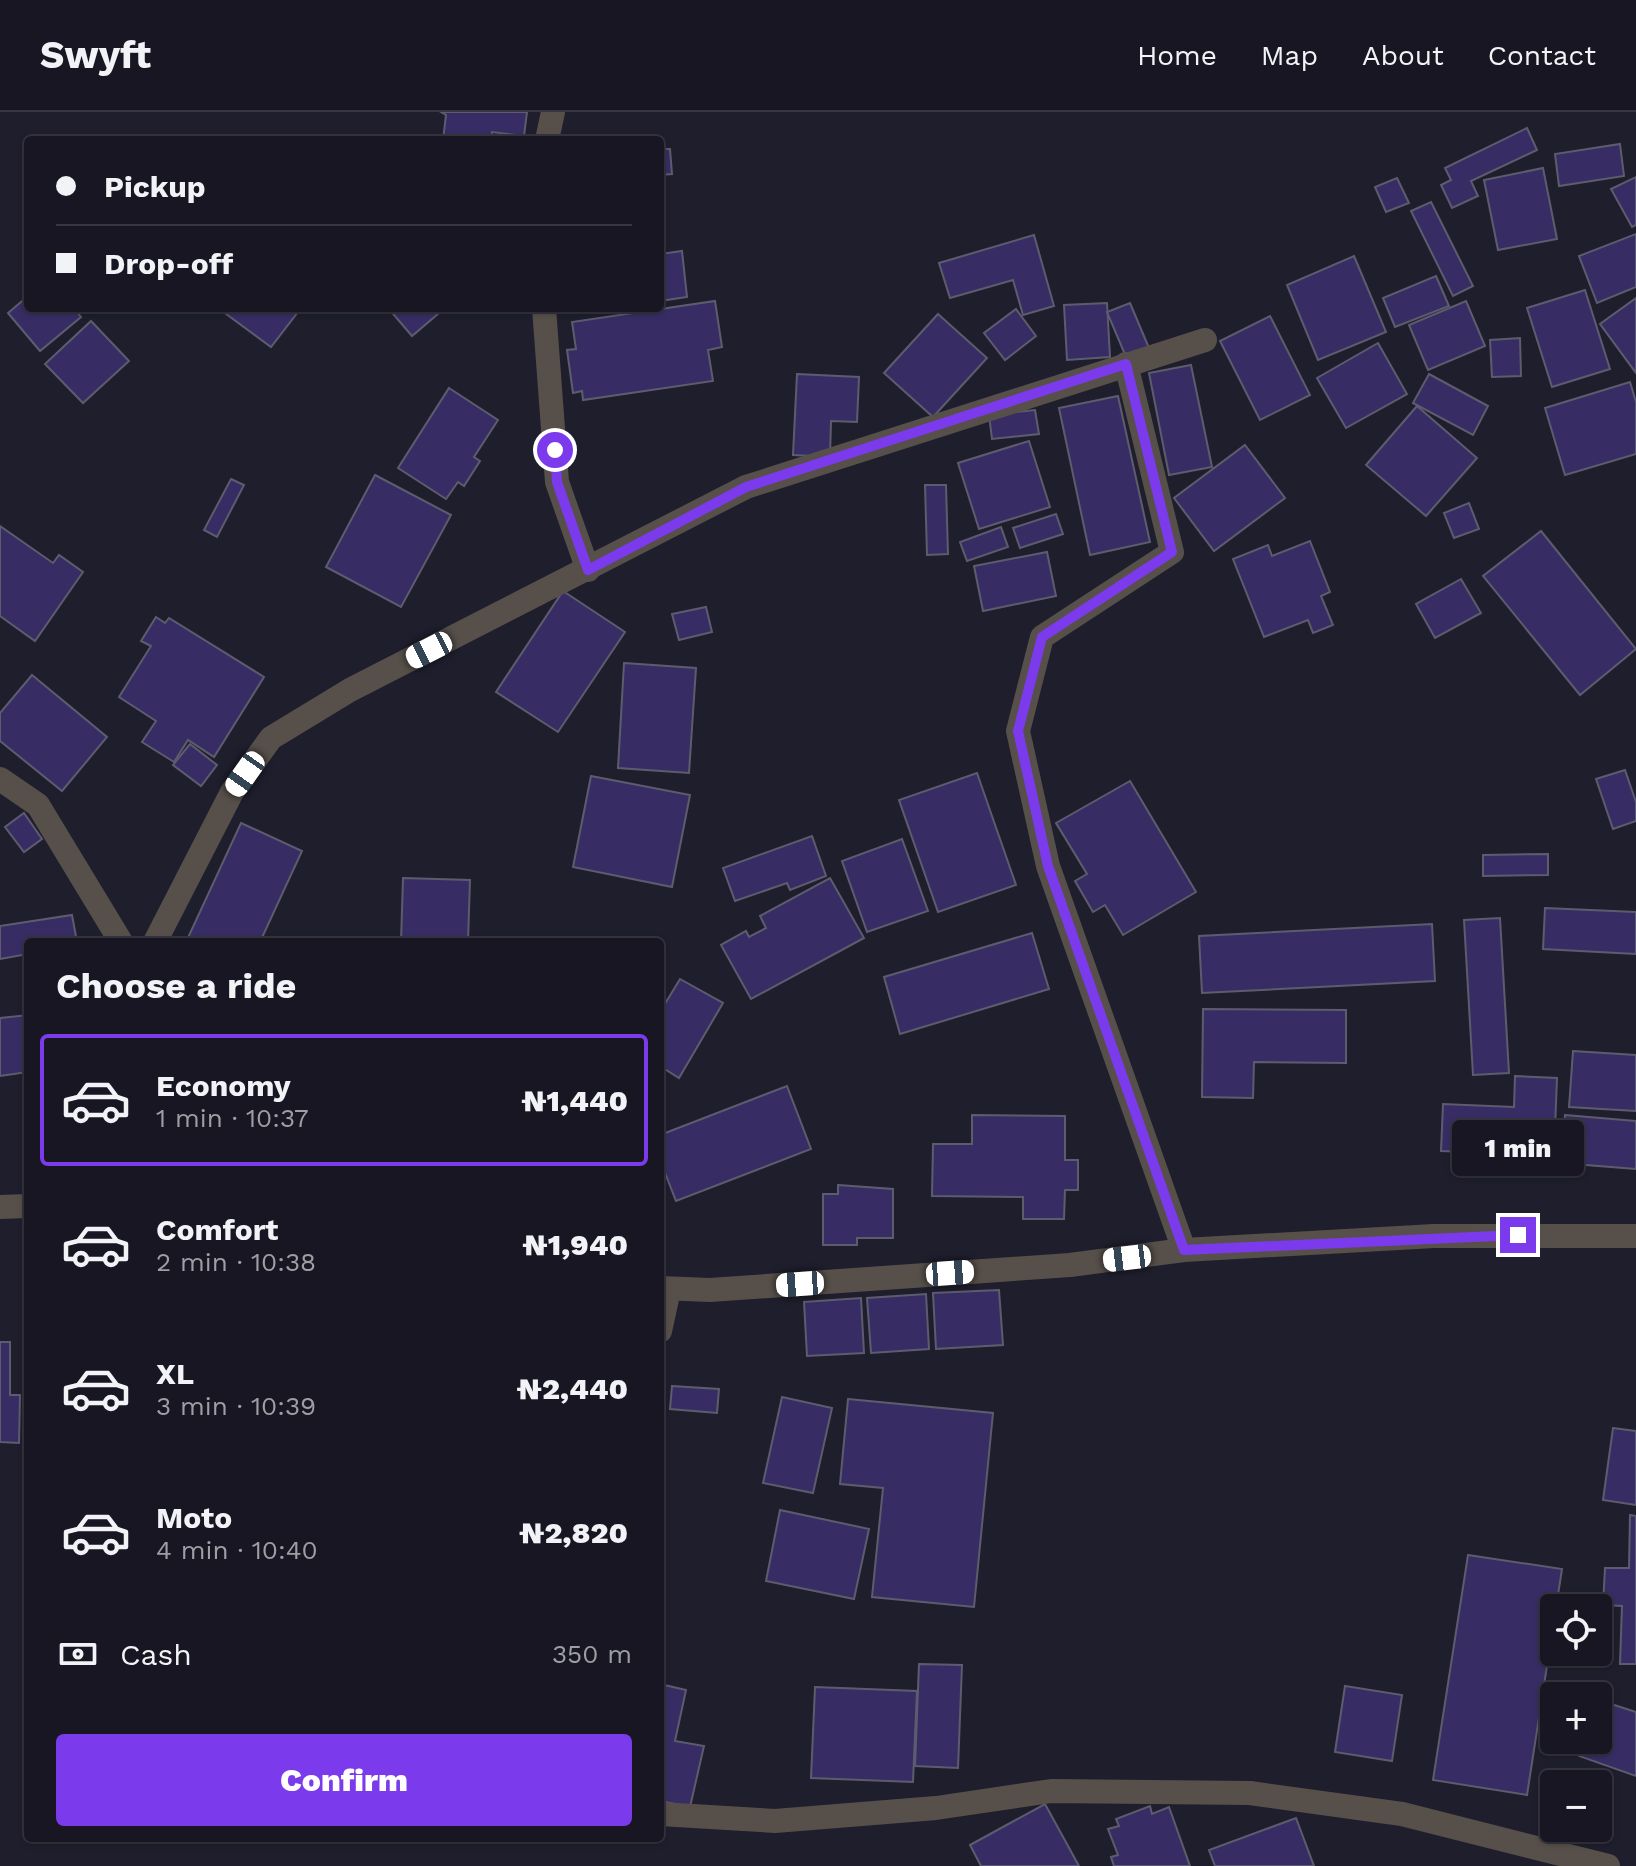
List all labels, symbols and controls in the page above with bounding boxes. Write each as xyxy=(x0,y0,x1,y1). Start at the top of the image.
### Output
text: Swyft xyxy=(40,33,151,77)
text: Home xyxy=(1137,39,1217,72)
text: Map xyxy=(1261,39,1318,72)
text: About xyxy=(1362,39,1444,72)
text: Contact xyxy=(1488,39,1596,72)
text: Pickup xyxy=(104,169,206,204)
text: Drop-off xyxy=(104,246,233,281)
route start xyxy=(537,432,573,468)
car xyxy=(402,628,456,672)
car xyxy=(221,747,269,801)
text: Choose a ride xyxy=(56,965,296,1007)
icon: car xyxy=(60,1064,132,1136)
text: Economy xyxy=(156,1068,291,1103)
text: ₦1,440 xyxy=(521,1083,628,1118)
text: 1 min · 10:37 xyxy=(156,1103,309,1133)
callout: 1 min xyxy=(1452,1119,1584,1175)
text: 1 min xyxy=(1485,1133,1551,1163)
icon: car xyxy=(60,1208,132,1280)
text: Comfort xyxy=(156,1212,278,1247)
route end xyxy=(1500,1217,1536,1253)
text: ₦1,940 xyxy=(522,1227,628,1262)
car xyxy=(1102,1243,1152,1273)
text: 2 min · 10:38 xyxy=(156,1247,316,1277)
car xyxy=(925,1259,975,1287)
car xyxy=(775,1270,825,1298)
icon: car xyxy=(60,1352,132,1424)
text: XL xyxy=(156,1356,194,1391)
text: ₦2,440 xyxy=(516,1371,628,1406)
text: 3 min · 10:39 xyxy=(156,1391,316,1421)
icon: car xyxy=(60,1496,132,1568)
text: Moto xyxy=(156,1500,232,1535)
text: ₦2,820 xyxy=(519,1515,628,1550)
text: 4 min · 10:40 xyxy=(156,1535,318,1565)
map controls xyxy=(1540,1594,1612,1842)
button: locate xyxy=(1540,1594,1612,1666)
icon: cash xyxy=(56,1632,100,1676)
text: Cash xyxy=(120,1637,192,1672)
text: 350 m xyxy=(552,1639,632,1669)
button: + xyxy=(1540,1682,1612,1754)
button: Confirm xyxy=(56,1734,632,1826)
button: − xyxy=(1540,1770,1612,1842)

